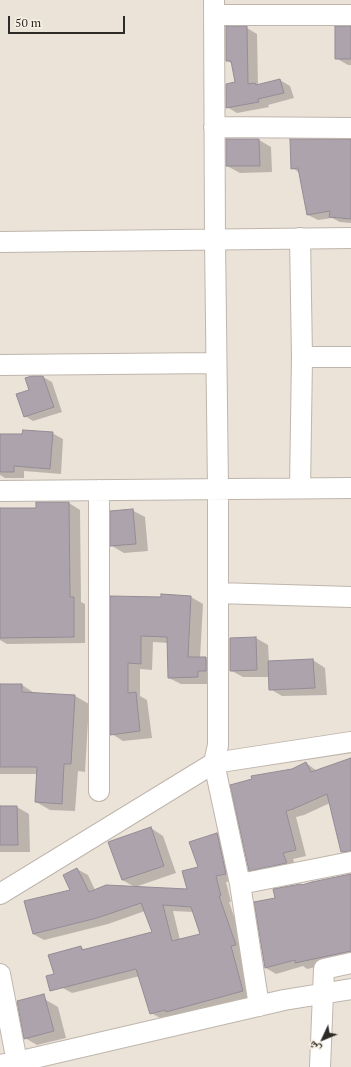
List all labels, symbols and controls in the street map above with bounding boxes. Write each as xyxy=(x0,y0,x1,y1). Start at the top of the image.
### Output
scale bar xyxy=(10,8,127,34)
text: 50 m xyxy=(15,15,41,30)
north arrow xyxy=(303,1019,343,1059)
text: ش xyxy=(305,1038,323,1056)

